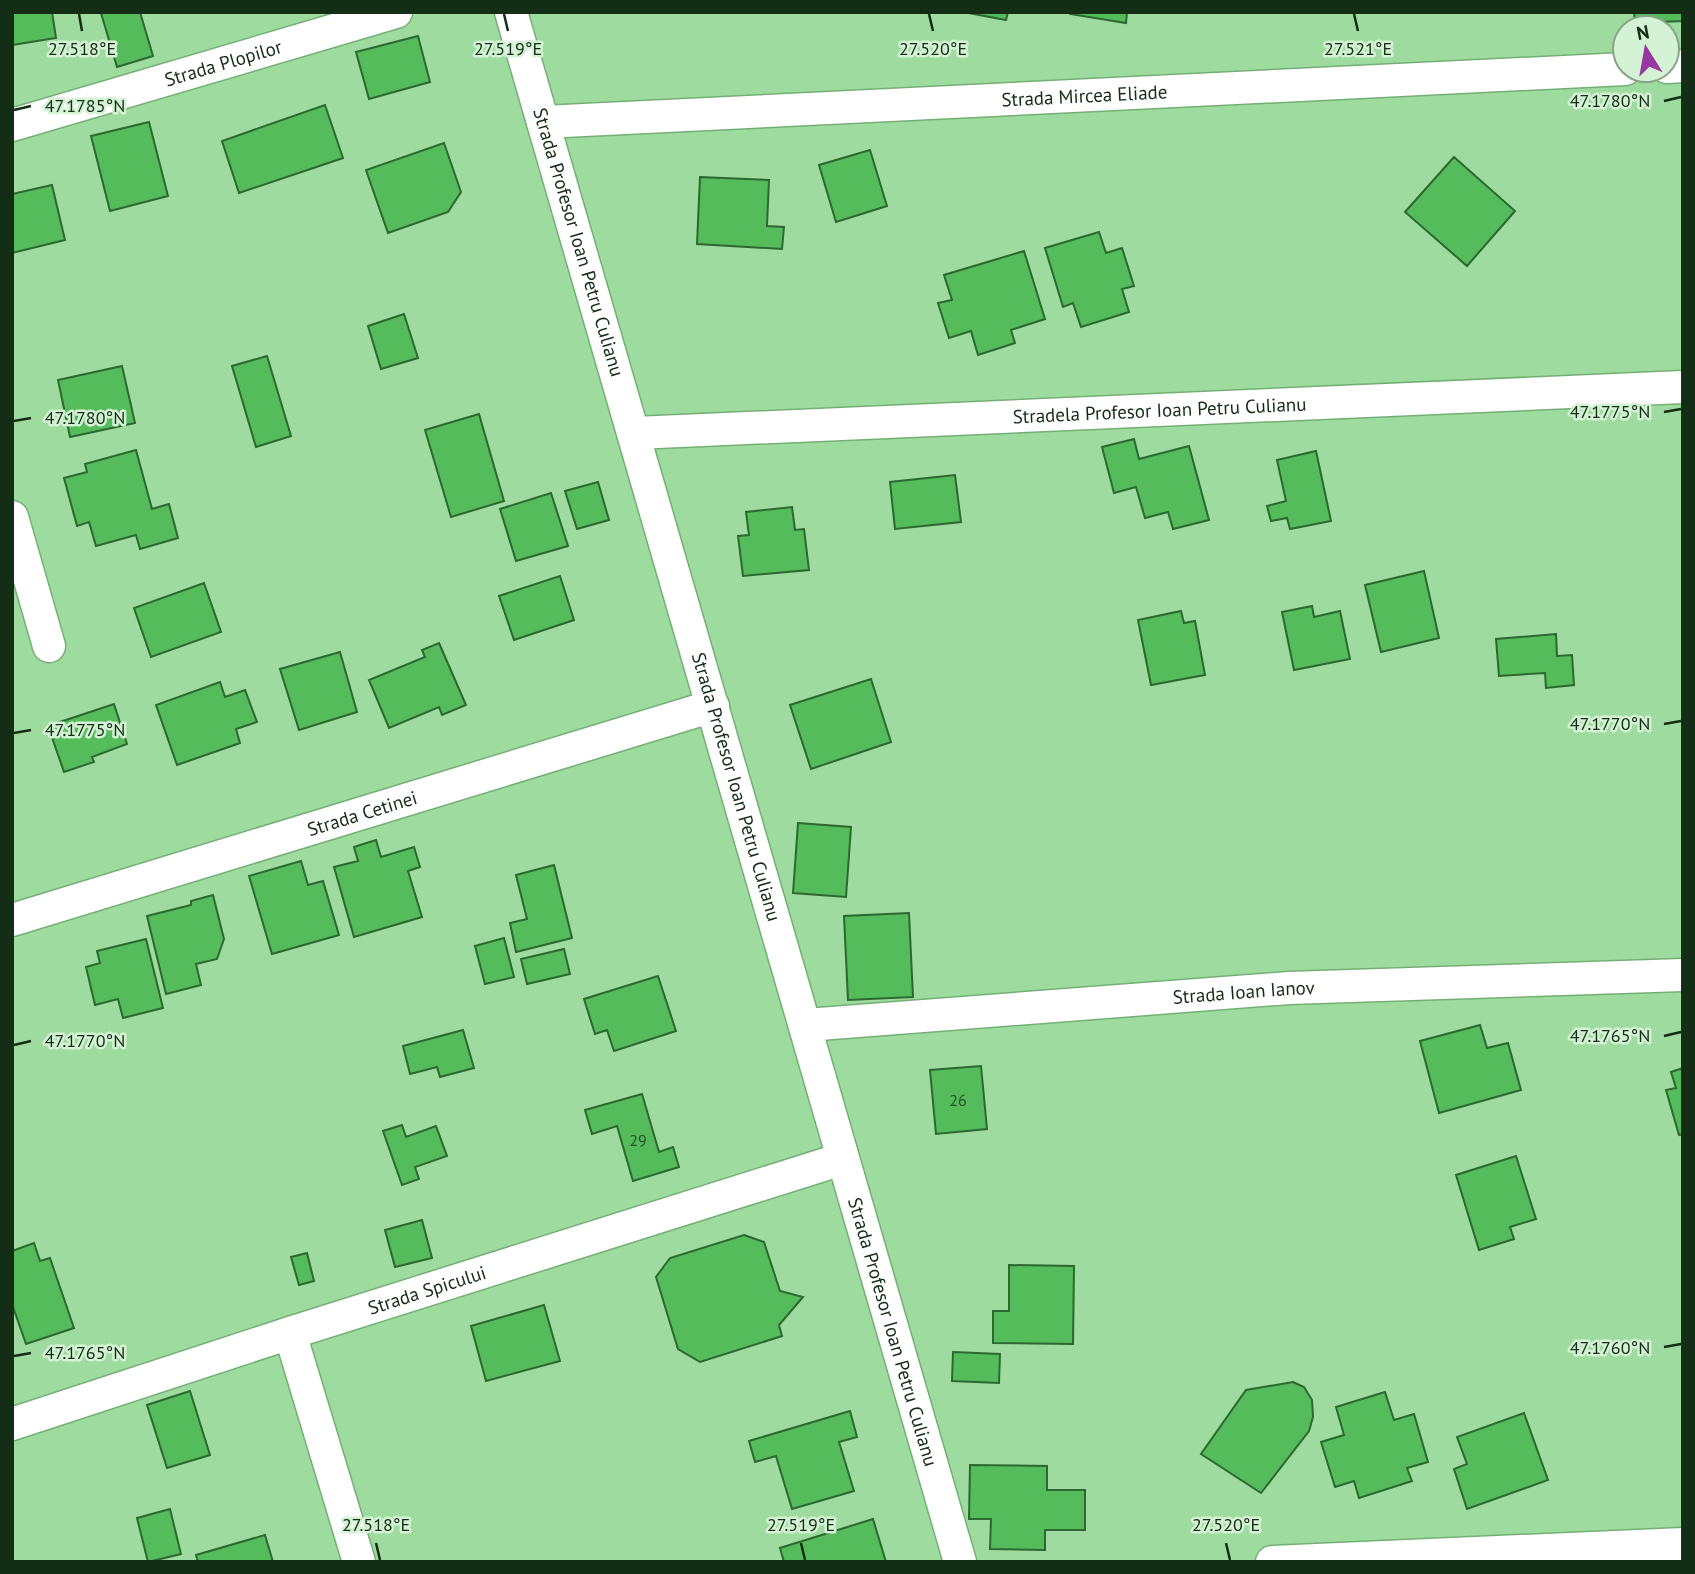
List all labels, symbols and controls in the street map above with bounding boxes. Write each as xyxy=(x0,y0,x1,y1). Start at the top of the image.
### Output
north arrow xyxy=(1611,14,1681,84)
text: N xyxy=(1634,19,1651,45)
street label: Strada Plopilor xyxy=(162,34,285,92)
text: 27.518°E xyxy=(48,37,116,60)
text: 27.519°E xyxy=(474,37,542,60)
text: 27.520°E xyxy=(899,37,967,60)
text: 27.521°E xyxy=(1324,37,1392,60)
street label: Strada Mircea Eliade xyxy=(1001,79,1168,112)
text: 47.1780°N xyxy=(1570,89,1650,112)
text: 47.1785°N xyxy=(45,94,125,117)
street label: Strada Profesor Ioan Petru Culianu xyxy=(528,105,630,379)
street label: Stradela Profesor Ioan Petru Culianu xyxy=(1012,392,1307,428)
text: 47.1775°N xyxy=(1570,400,1650,423)
text: 47.1780°N xyxy=(45,406,125,429)
street label: Strada Profesor Ioan Petru Culianu xyxy=(687,649,787,924)
text: 47.1770°N xyxy=(1570,712,1650,735)
text: 47.1775°N xyxy=(45,718,125,741)
street label: Strada Cetinei xyxy=(304,785,420,841)
street label: Strada Ioan Ianov xyxy=(1172,975,1315,1009)
text: 47.1765°N xyxy=(1570,1024,1650,1047)
text: 47.1770°N xyxy=(45,1029,125,1052)
house number: 26 xyxy=(949,1090,967,1110)
house number: 29 xyxy=(629,1130,647,1150)
street label: Strada Profesor Ioan Petru Culianu xyxy=(843,1194,943,1469)
street label: Strada Spicului xyxy=(365,1260,489,1320)
text: 47.1760°N xyxy=(1570,1336,1650,1359)
text: 47.1765°N xyxy=(45,1341,125,1364)
text: 27.518°E xyxy=(342,1513,410,1536)
text: 27.519°E xyxy=(767,1513,835,1536)
text: 27.520°E xyxy=(1192,1513,1260,1536)

